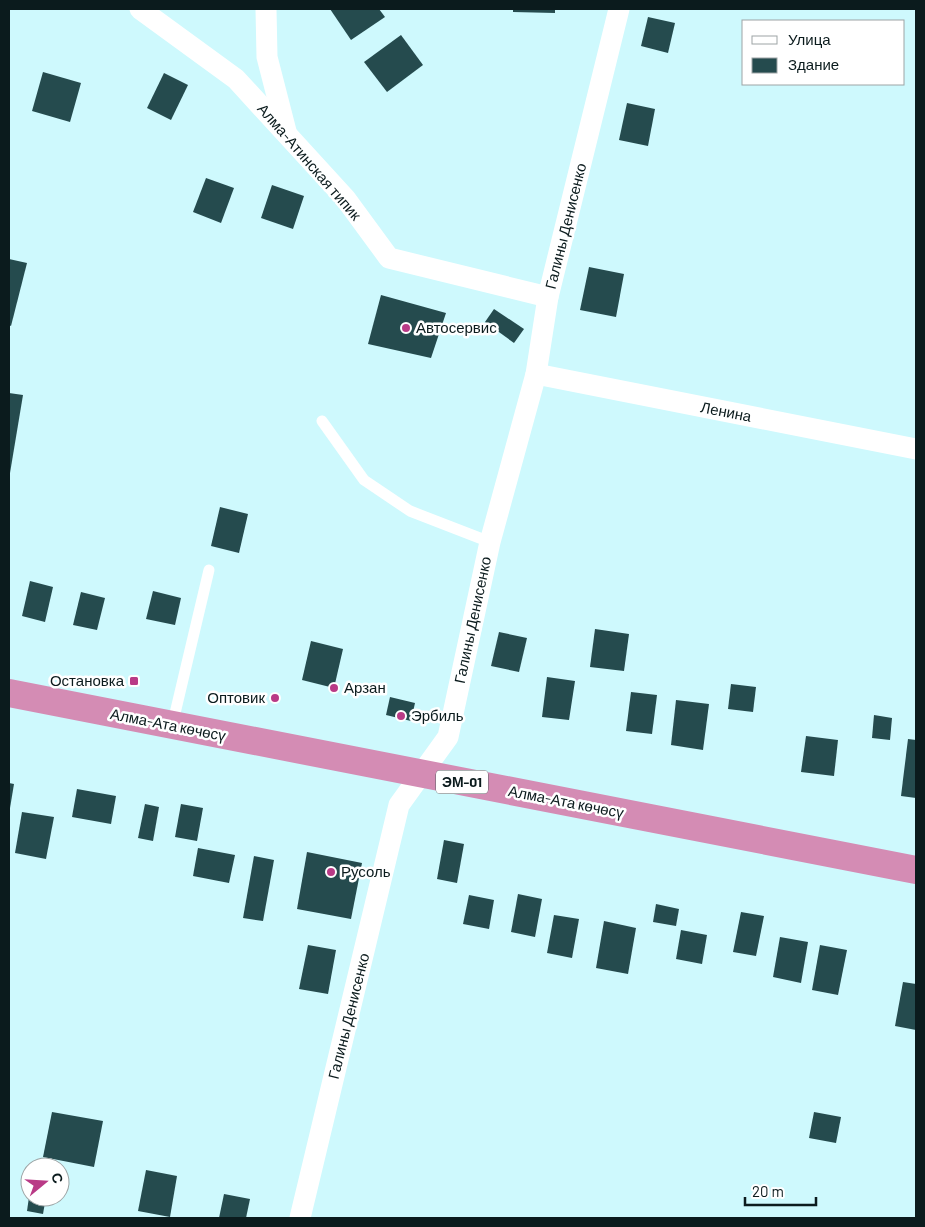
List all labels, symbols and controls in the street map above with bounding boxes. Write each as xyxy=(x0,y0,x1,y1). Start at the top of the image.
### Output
legend xyxy=(742,20,905,85)
text: Улица xyxy=(788,30,831,48)
text: Здание xyxy=(788,55,839,73)
street label: Алма-Атинская типик xyxy=(254,99,366,224)
street label: Галины Денисенко xyxy=(541,161,589,291)
place label: Автосервис xyxy=(416,318,497,336)
marker: Автосервис xyxy=(400,322,412,334)
street label: Ленина xyxy=(699,397,754,425)
street label: Галины Денисенко xyxy=(450,555,494,685)
place label: Остановка xyxy=(50,671,125,689)
marker: Остановка xyxy=(128,675,140,687)
place label: Арзан xyxy=(344,678,386,696)
marker: Арзан xyxy=(328,682,340,694)
place label: Оптовик xyxy=(207,688,265,706)
marker: Оптовик xyxy=(269,692,281,704)
street label: Алма-Ата көчөсү xyxy=(109,704,228,744)
place label: Эрбиль xyxy=(411,706,464,724)
marker: Эрбиль xyxy=(395,710,407,722)
road number: ЭМ-01 xyxy=(436,770,488,794)
street label: Алма-Ата көчөсү xyxy=(507,781,626,821)
place label: Русоль xyxy=(341,862,391,880)
marker: Русоль xyxy=(325,866,337,878)
street label: Галины Денисенко xyxy=(324,951,372,1081)
north arrow xyxy=(20,1157,70,1207)
text: С xyxy=(48,1170,67,1185)
scale bar xyxy=(745,1174,816,1206)
text: 20 m xyxy=(752,1182,784,1200)

